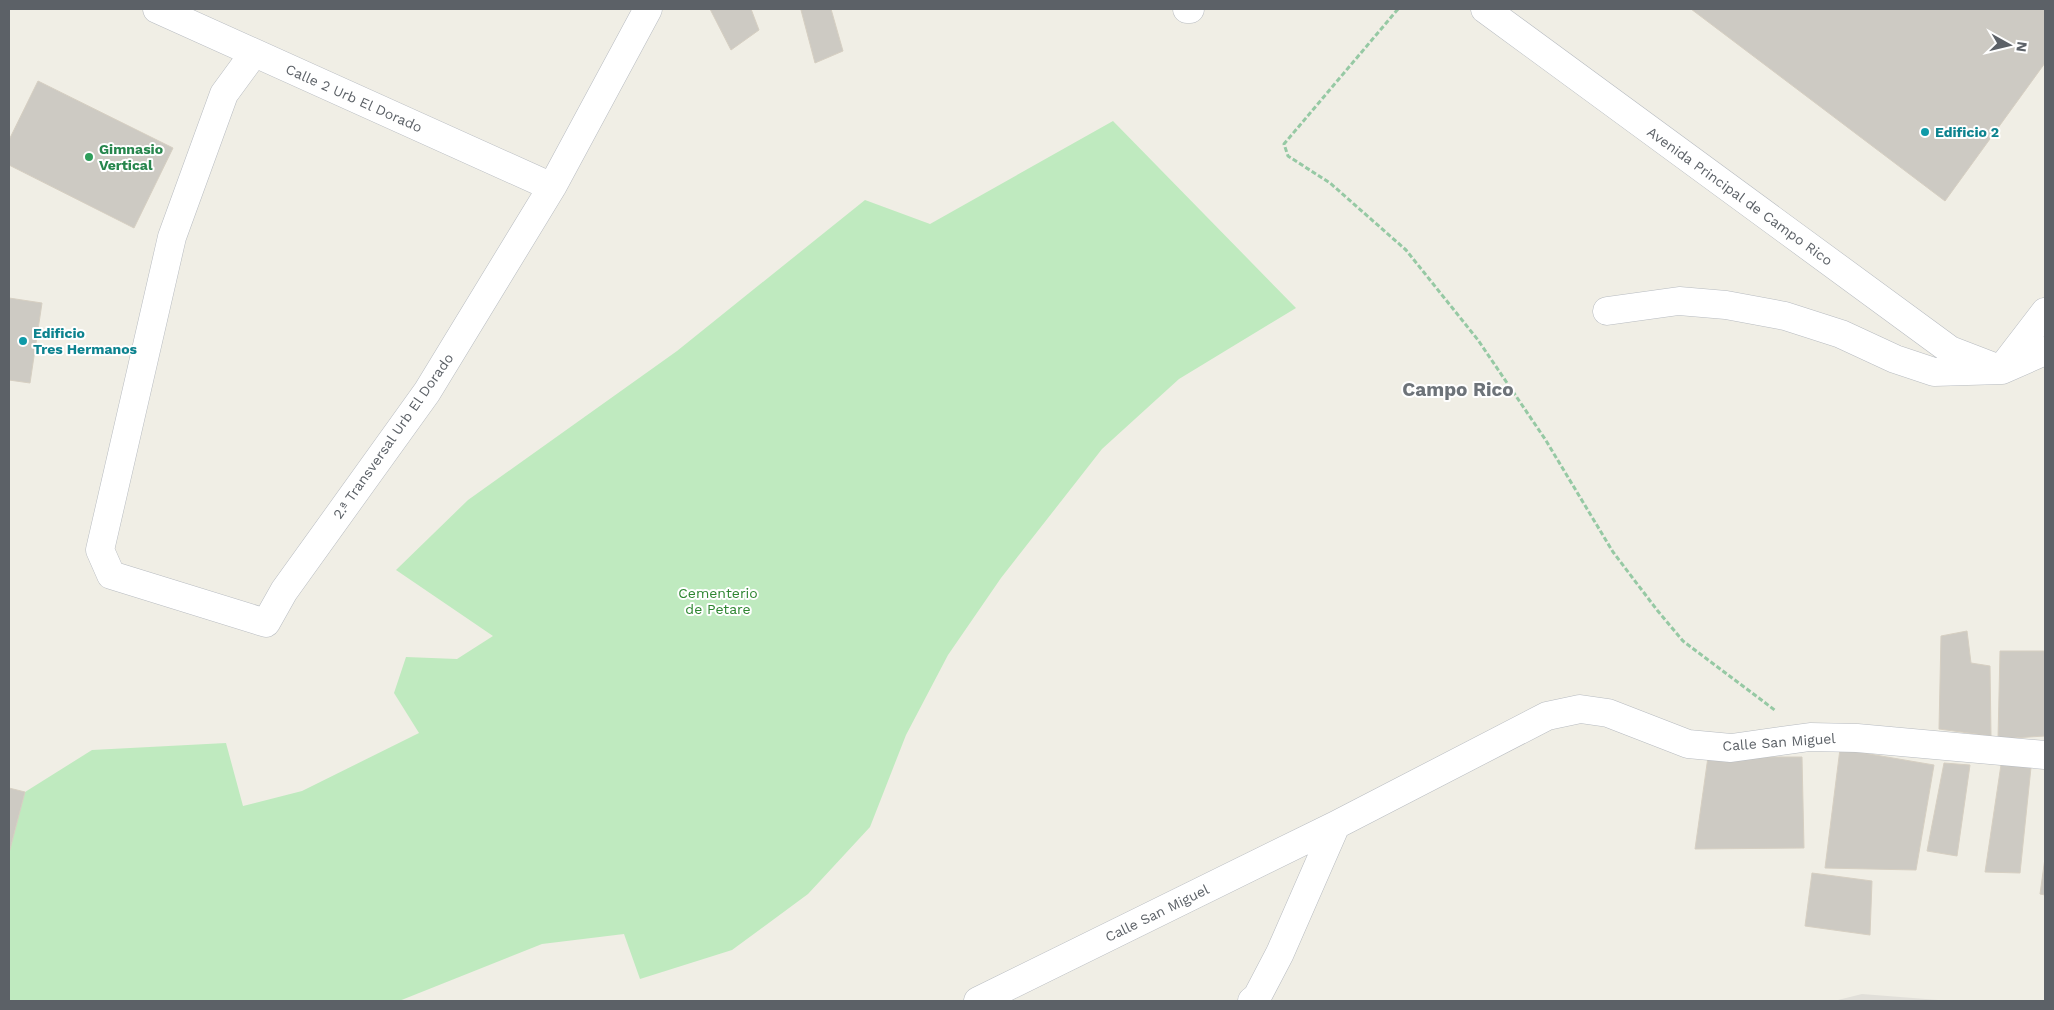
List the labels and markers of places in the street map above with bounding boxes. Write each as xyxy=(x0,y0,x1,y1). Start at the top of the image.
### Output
place label: Edificio 2 xyxy=(1935,124,1999,140)
marker: Edificio 2 xyxy=(1919,126,1931,138)
place label: Gimnasio Vertical xyxy=(99,141,163,173)
marker: Gimnasio Vertical xyxy=(83,151,95,163)
place label: Edificio Tres Hermanos xyxy=(33,325,138,357)
marker: Edificio Tres Hermanos xyxy=(17,335,29,347)

